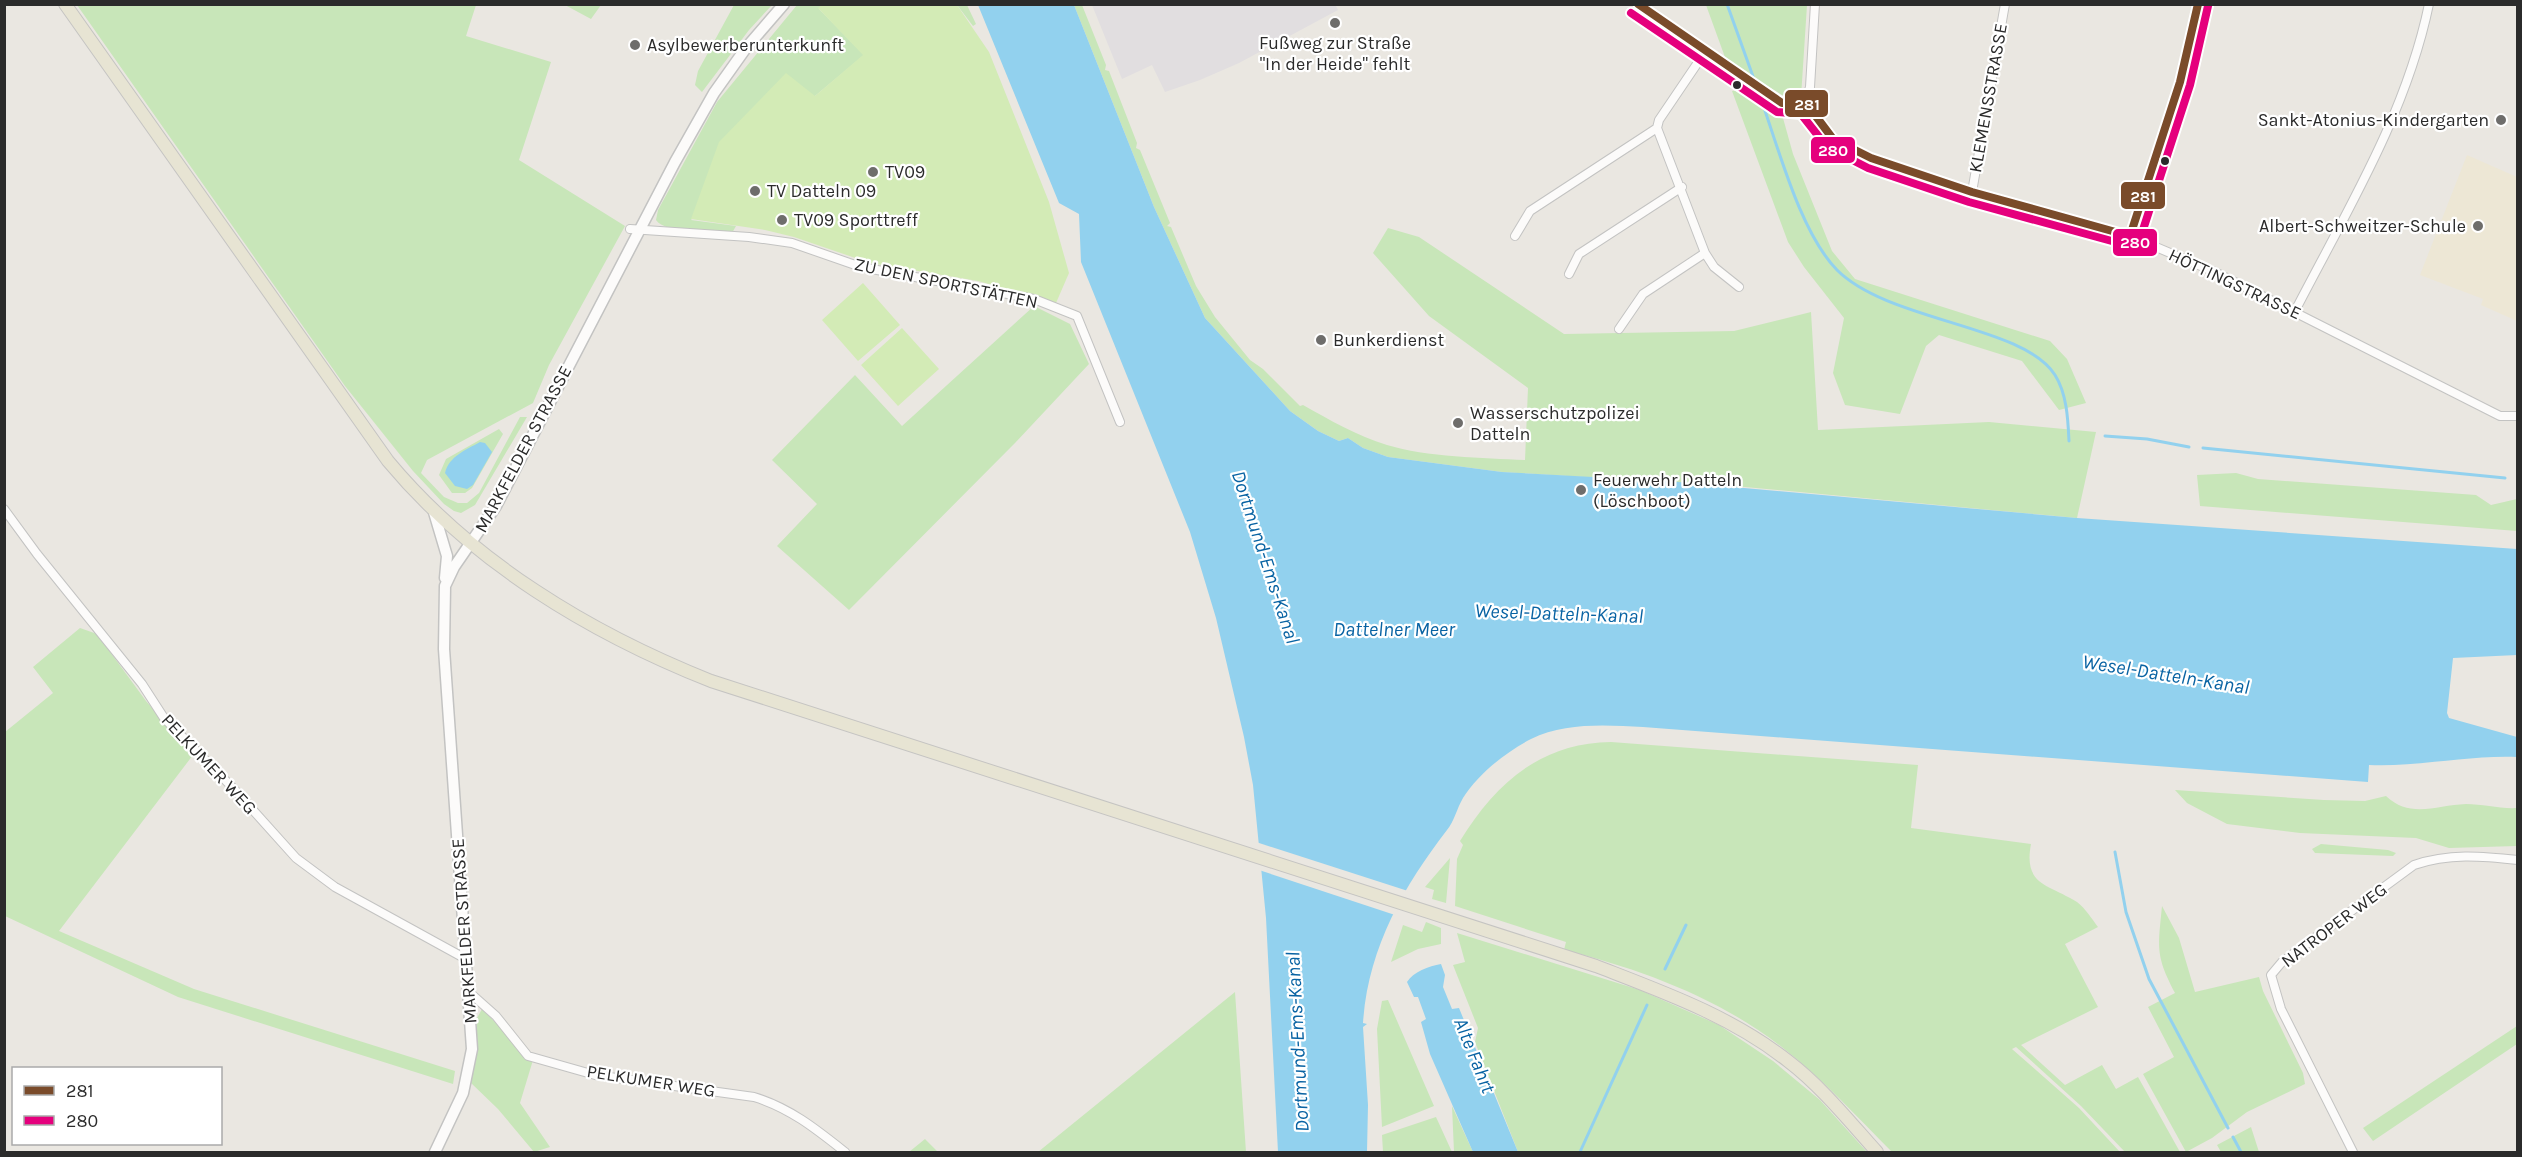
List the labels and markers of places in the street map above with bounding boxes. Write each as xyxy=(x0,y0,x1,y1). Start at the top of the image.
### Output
marker: Fußweg zur Straße "In der Heide" fehlt xyxy=(1328,16,1342,30)
place label: Fußweg zur Straße "In der Heide" fehlt xyxy=(1259,32,1411,75)
place label: Asylbewerberunterkunft xyxy=(647,34,844,56)
marker: Asylbewerberunterkunft xyxy=(628,38,642,52)
unlabelled marker xyxy=(1731,79,1743,91)
place label: Sankt-Atonius-Kindergarten xyxy=(2258,109,2489,131)
marker: Sankt-Atonius-Kindergarten xyxy=(2494,113,2508,127)
unlabelled marker xyxy=(2159,155,2171,167)
place label: TV09 xyxy=(885,161,925,183)
marker: TV09 xyxy=(866,165,880,179)
place label: TV Datteln 09 xyxy=(767,180,876,202)
marker: TV Datteln 09 xyxy=(748,184,762,198)
place label: TV09 Sporttreff xyxy=(794,209,919,231)
marker: TV09 Sporttreff xyxy=(775,213,789,227)
place label: Albert-Schweitzer-Schule xyxy=(2259,215,2466,237)
marker: Albert-Schweitzer-Schule xyxy=(2471,219,2485,233)
place label: Bunkerdienst xyxy=(1333,329,1444,351)
marker: Bunkerdienst xyxy=(1314,333,1328,347)
place label: Wasserschutzpolizei Datteln xyxy=(1470,402,1640,445)
marker: Wasserschutzpolizei Datteln xyxy=(1451,416,1465,430)
place label: Feuerwehr Datteln (Löschboot) xyxy=(1593,469,1742,512)
marker: Feuerwehr Datteln (Löschboot) xyxy=(1574,483,1588,497)

